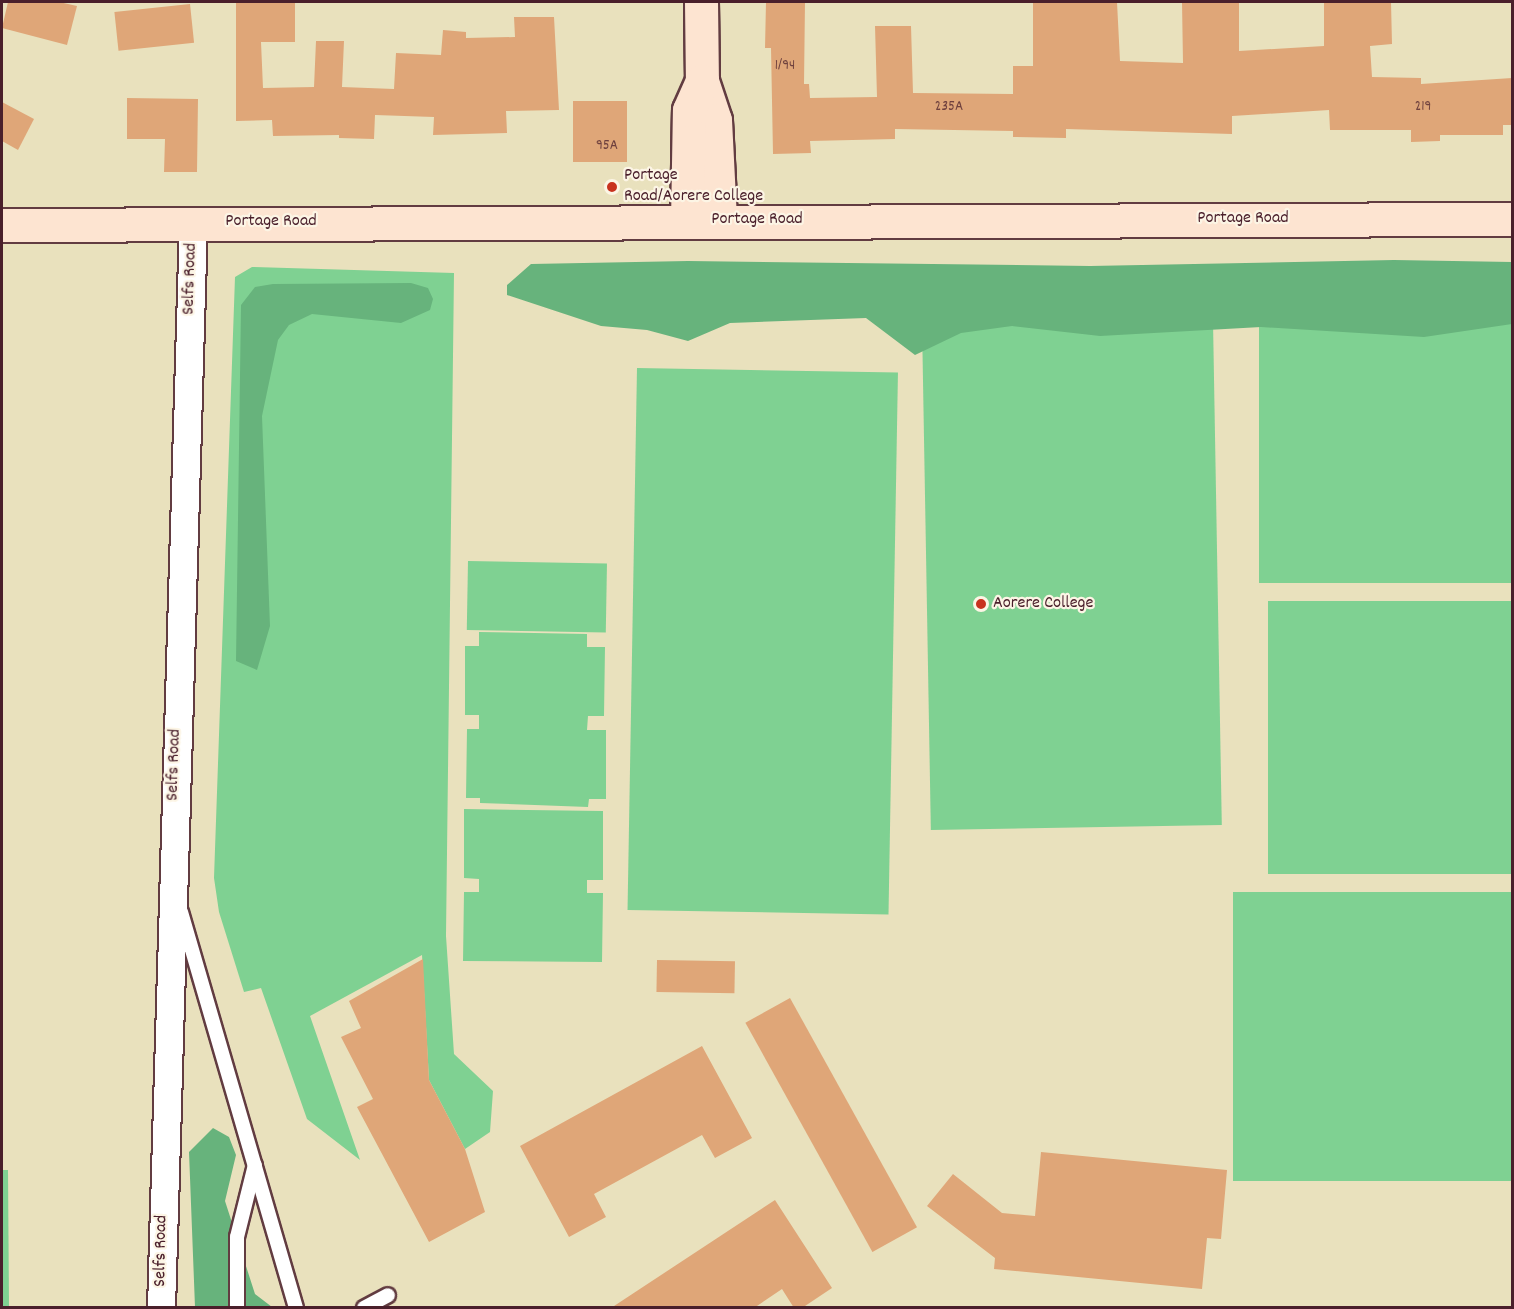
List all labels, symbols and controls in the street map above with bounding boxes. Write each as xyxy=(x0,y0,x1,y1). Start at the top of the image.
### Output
house number: 1/94 xyxy=(775,58,795,76)
house number: 235A xyxy=(935,99,963,117)
house number: 219 xyxy=(1415,99,1431,117)
house number: 95A xyxy=(596,138,618,156)
place label: Portage Road/Aorere College xyxy=(624,166,763,208)
marker: Portage Road/Aorere College xyxy=(605,180,619,194)
street label: Portage Road xyxy=(1197,208,1289,230)
street label: Portage Road xyxy=(711,209,803,231)
street label: Portage Road xyxy=(225,211,317,233)
street label: Selfs Road xyxy=(179,243,203,315)
place label: Aorere College xyxy=(993,593,1093,615)
marker: Aorere College xyxy=(974,597,988,611)
street label: Selfs Road xyxy=(163,729,187,801)
street label: Selfs Road xyxy=(151,1215,173,1287)

